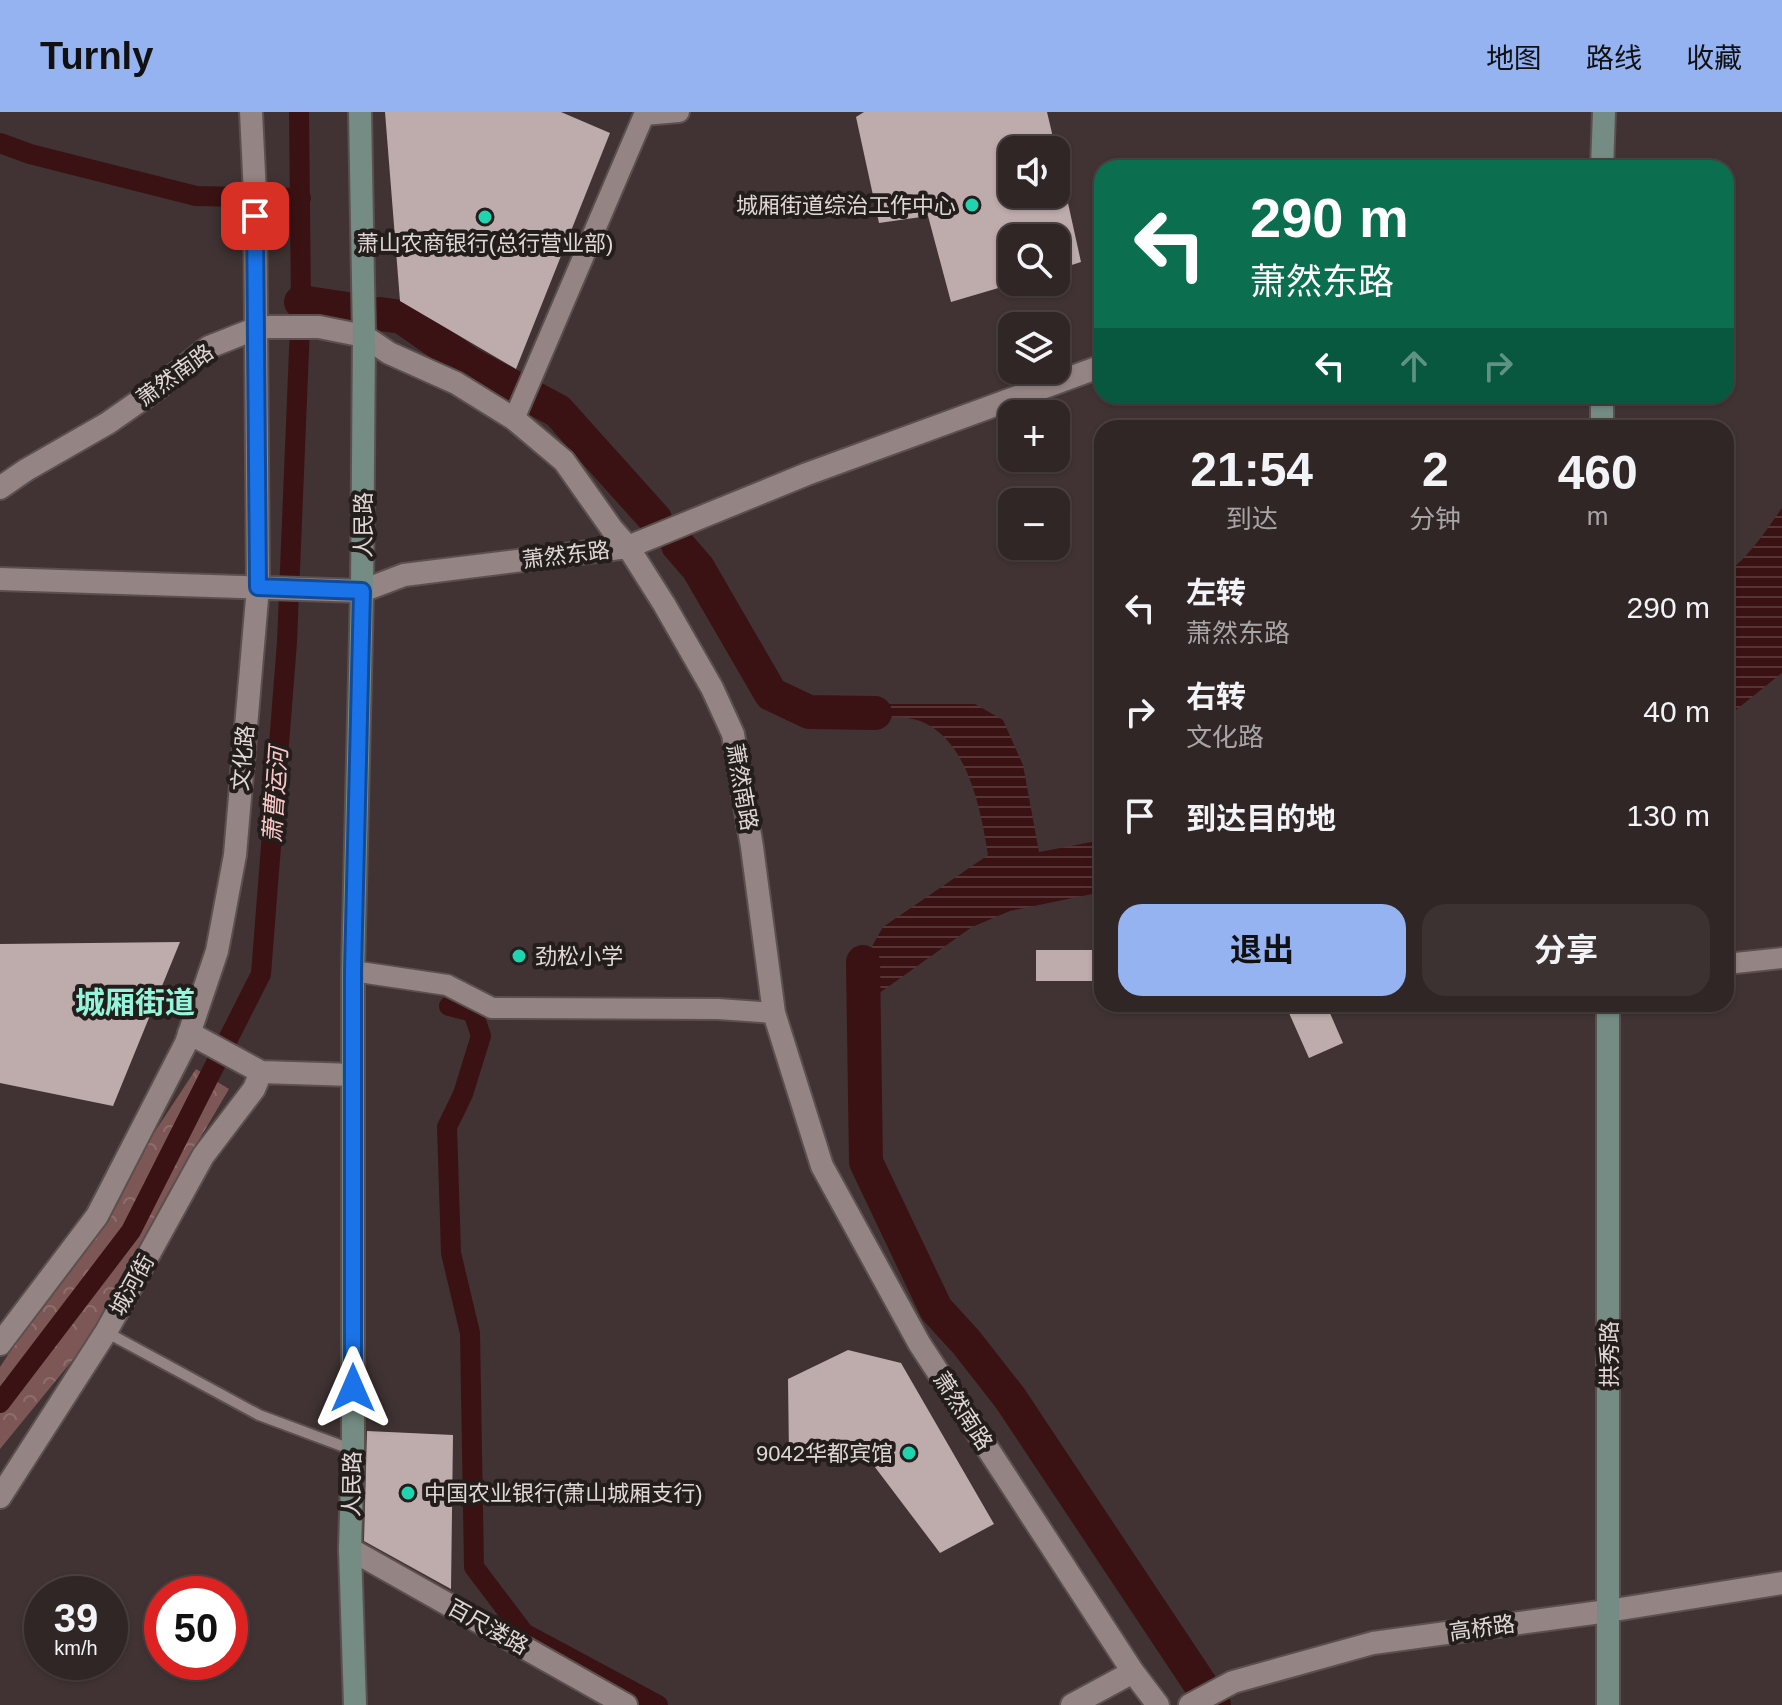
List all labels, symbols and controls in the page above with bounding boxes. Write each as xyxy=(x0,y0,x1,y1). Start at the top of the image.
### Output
text: Turnly xyxy=(40,35,153,77)
text: 地图 xyxy=(1486,43,1542,74)
text: 路线 xyxy=(1586,43,1642,74)
text: 收藏 xyxy=(1686,43,1742,74)
map controls xyxy=(998,136,1070,560)
button: sound xyxy=(998,136,1070,208)
pin xyxy=(221,182,289,250)
text: 290 m xyxy=(1250,186,1409,249)
icon: left xyxy=(1118,192,1222,296)
place label: 城厢街道综治工作中心 xyxy=(736,193,956,218)
icon: arrive xyxy=(233,194,277,238)
marker: 城厢街道综治工作中心 xyxy=(963,196,981,214)
marker: 萧山农商银行(总行营业部) xyxy=(476,208,494,226)
button: search xyxy=(998,224,1070,296)
place label: 萧山农商银行(总行营业部) xyxy=(357,231,613,256)
text: 萧然东路 xyxy=(1250,261,1394,302)
button: layers xyxy=(998,312,1070,384)
street label: 萧然南路 xyxy=(132,339,218,411)
icon: left xyxy=(1308,344,1352,388)
icon: ahead xyxy=(1392,344,1436,388)
icon: right xyxy=(1476,344,1520,388)
button: + xyxy=(998,400,1070,472)
text: 21:54 xyxy=(1190,443,1313,496)
text: 2 xyxy=(1422,443,1449,496)
text: 460 xyxy=(1558,446,1638,499)
button: − xyxy=(998,488,1070,560)
street label: 人民路 xyxy=(351,492,376,558)
text: m xyxy=(1587,501,1609,531)
text: 到达 xyxy=(1226,504,1278,534)
text: 分钟 xyxy=(1409,504,1461,534)
street label: 萧然东路 xyxy=(521,537,611,573)
text: 左转 xyxy=(1186,576,1246,609)
icon: left xyxy=(1118,586,1162,630)
text: 290 m xyxy=(1627,591,1710,624)
text: 萧然东路 xyxy=(1186,618,1290,648)
text: 右转 xyxy=(1186,680,1246,713)
icon: right xyxy=(1118,690,1162,734)
text: 40 m xyxy=(1643,695,1710,728)
text: 文化路 xyxy=(1186,722,1264,752)
street label: 文化路 xyxy=(228,724,258,792)
street label: 萧然南路 xyxy=(722,741,762,833)
water label: 萧曹运河 xyxy=(258,742,292,844)
icon: arrive xyxy=(1118,794,1162,838)
text: 130 m xyxy=(1627,799,1710,832)
text: 到达目的地 xyxy=(1186,802,1336,835)
button: 退出 xyxy=(1118,904,1406,996)
button: 分享 xyxy=(1422,904,1710,996)
place label: 劲松小学 xyxy=(535,944,623,969)
marker: 劲松小学 xyxy=(510,947,528,965)
district label: 城厢街道 xyxy=(75,986,195,1019)
street label: 城河街 xyxy=(105,1250,159,1320)
street label: 拱秀路 xyxy=(1597,1321,1622,1387)
position arrow xyxy=(311,1346,395,1430)
street label: 萧然南路 xyxy=(929,1367,997,1455)
place label: 9042华都宾馆 xyxy=(756,1441,893,1466)
marker: 9042华都宾馆 xyxy=(900,1444,918,1462)
street label: 人民路 xyxy=(339,1451,365,1517)
place label: 中国农业银行(萧山城厢支行) xyxy=(424,1481,703,1506)
marker: 中国农业银行(萧山城厢支行) xyxy=(399,1484,417,1502)
speed limit sign: 50 xyxy=(144,1576,248,1680)
street label: 百尺溇路 xyxy=(443,1595,533,1659)
text: 39 xyxy=(54,1596,98,1640)
street label: 高桥路 xyxy=(1448,1611,1516,1645)
text: km/h xyxy=(54,1637,98,1659)

